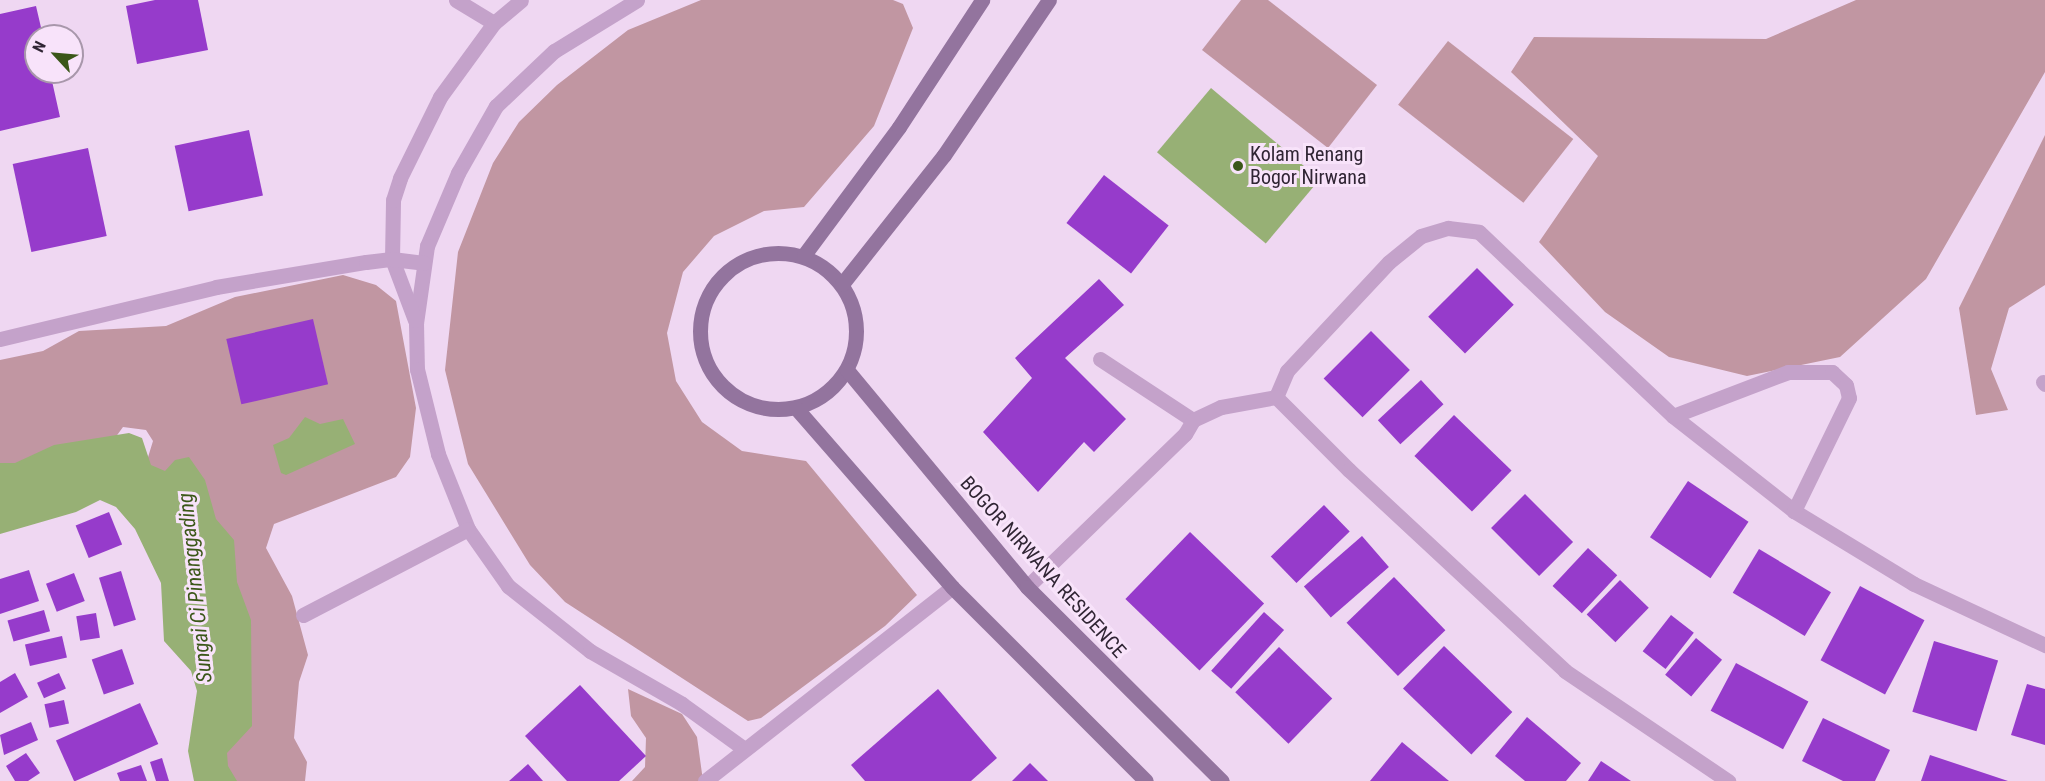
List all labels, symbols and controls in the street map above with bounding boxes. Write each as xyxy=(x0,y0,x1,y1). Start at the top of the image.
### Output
north arrow xyxy=(24,24,84,84)
text: N xyxy=(28,38,50,55)
place label: Kolam Renang Bogor Nirwana xyxy=(1250,142,1367,189)
marker: Kolam Renang Bogor Nirwana xyxy=(1231,159,1245,173)
street label: BOGOR NIRWANA RESIDENCE xyxy=(955,471,1131,663)
water label: Sungai Ci Pinanggading xyxy=(173,492,217,684)

